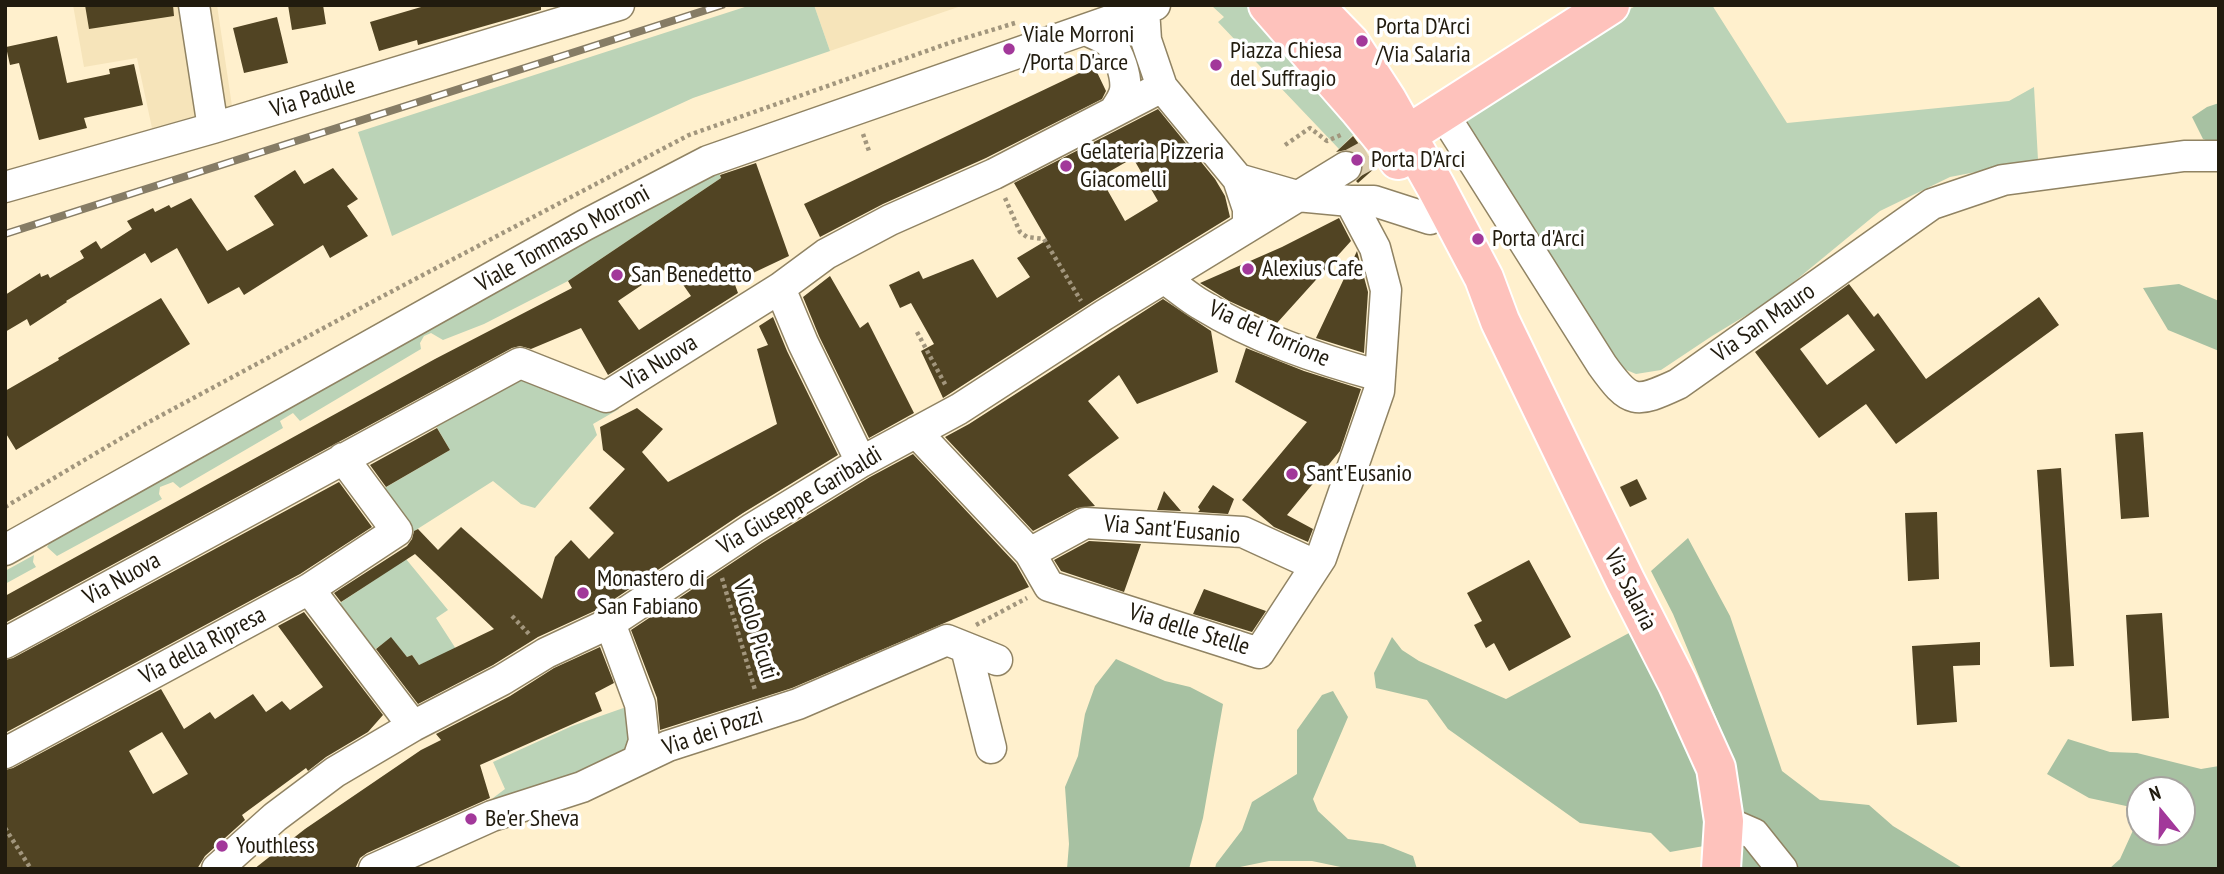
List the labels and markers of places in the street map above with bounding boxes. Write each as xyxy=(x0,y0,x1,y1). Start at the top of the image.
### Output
place label: Porta D'Arci /Via Salaria xyxy=(1376,13,1471,69)
place label: Viale Morroni /Porta D'arce xyxy=(1023,21,1134,77)
marker: Porta D'Arci /Via Salaria xyxy=(1354,33,1370,49)
place label: Piazza Chiesa del Suffragio xyxy=(1230,37,1342,93)
marker: Viale Morroni /Porta D'arce xyxy=(1001,41,1017,57)
marker: Piazza Chiesa del Suffragio xyxy=(1208,57,1224,73)
place label: Gelateria Pizzeria Giacomelli xyxy=(1080,138,1224,194)
place label: Porta D'Arci xyxy=(1371,146,1465,174)
marker: Porta D'Arci xyxy=(1349,152,1365,168)
marker: Gelateria Pizzeria Giacomelli xyxy=(1058,158,1074,174)
place label: Porta d'Arci xyxy=(1492,225,1585,253)
marker: Porta d'Arci xyxy=(1470,231,1486,247)
place label: Alexius Cafe xyxy=(1262,255,1363,283)
place label: San Benedetto xyxy=(631,261,752,289)
marker: Alexius Cafe xyxy=(1240,261,1256,277)
marker: San Benedetto xyxy=(609,267,625,283)
place label: Sant'Eusanio xyxy=(1306,460,1412,488)
marker: Sant'Eusanio xyxy=(1284,466,1300,482)
place label: Monastero di San Fabiano xyxy=(597,565,705,621)
marker: Monastero di San Fabiano xyxy=(575,585,591,601)
place label: Be'er Sheva xyxy=(485,805,579,833)
marker: Be'er Sheva xyxy=(463,811,479,827)
place label: Youthless xyxy=(236,832,315,860)
marker: Youthless xyxy=(214,838,230,854)

